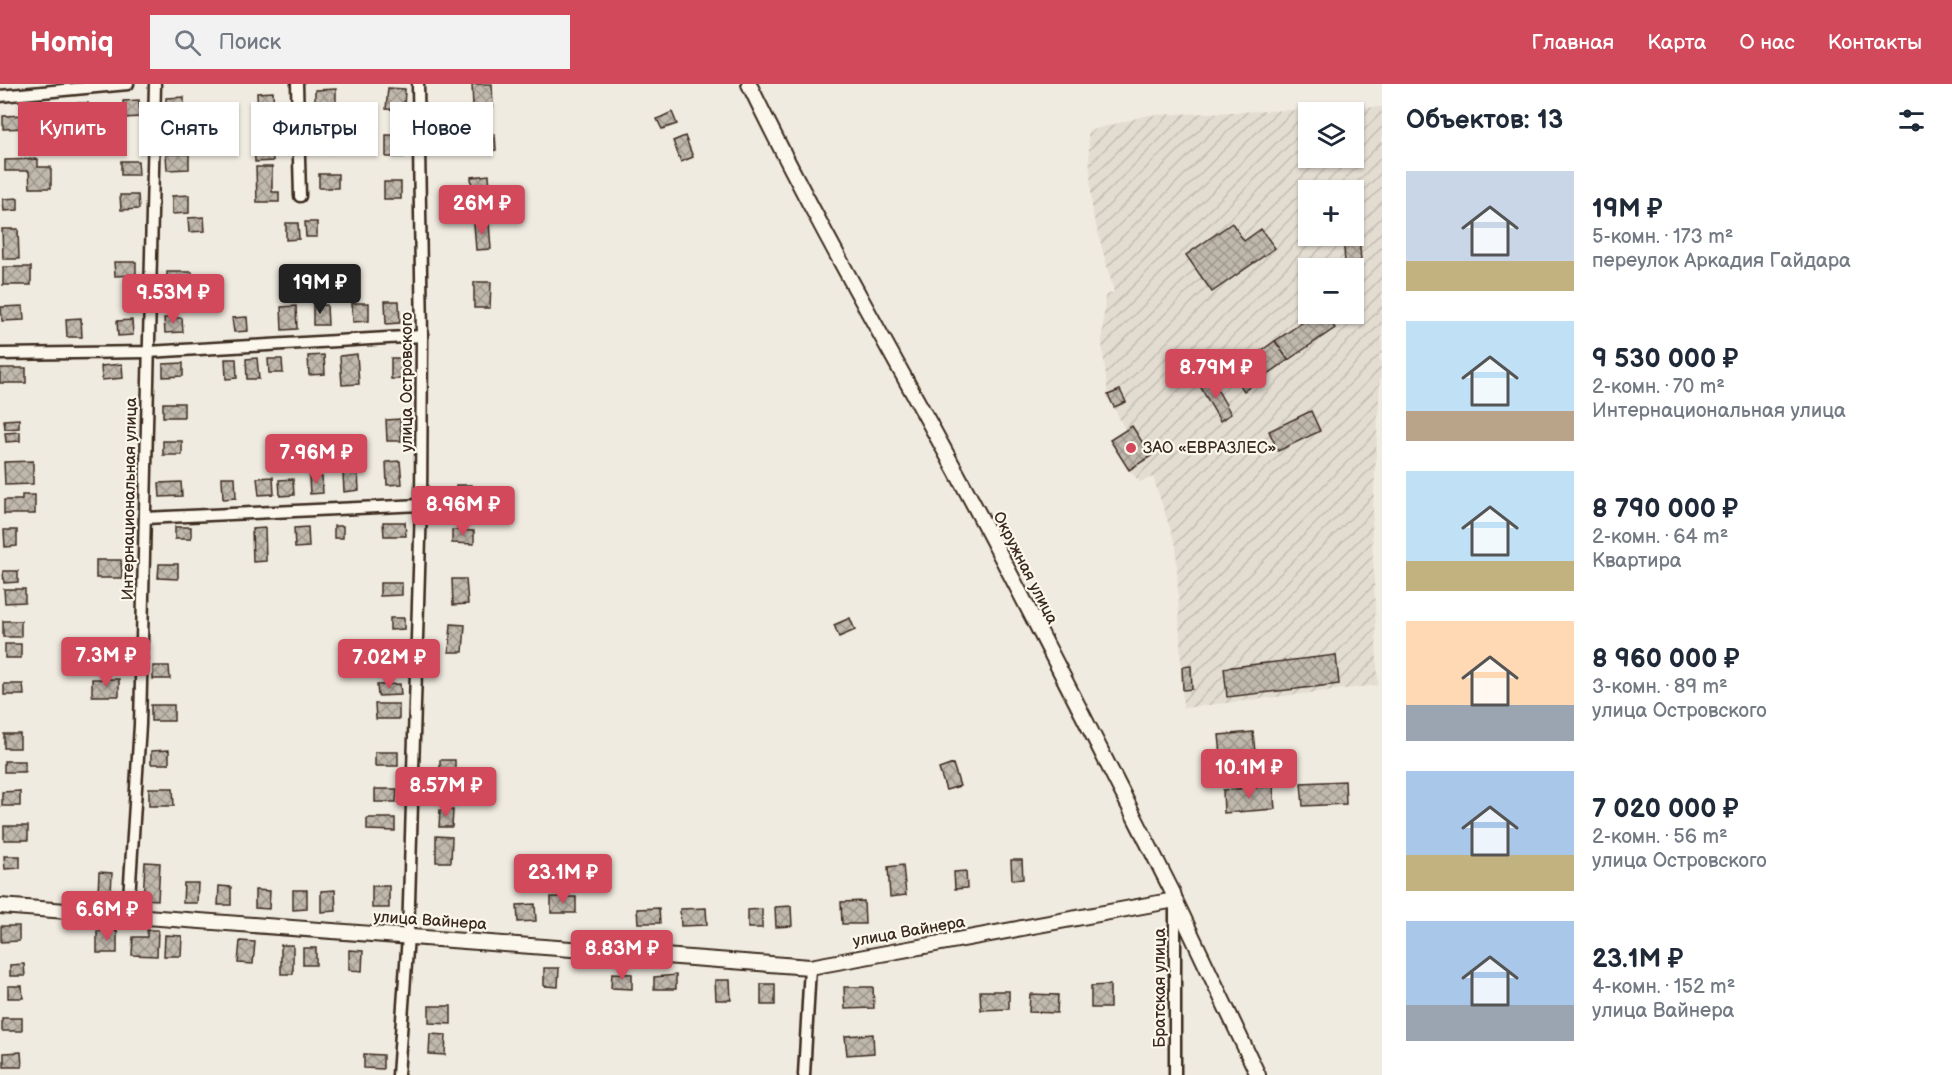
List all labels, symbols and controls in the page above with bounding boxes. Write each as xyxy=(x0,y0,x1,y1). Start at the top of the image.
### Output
search box xyxy=(150,15,570,69)
text: Homiq xyxy=(30,26,114,59)
icon: search xyxy=(171,26,204,59)
text: Поиск xyxy=(219,29,281,56)
text: Главная xyxy=(1531,30,1614,55)
text: Карта xyxy=(1647,30,1706,55)
text: О нас xyxy=(1739,30,1795,55)
text: Контакты xyxy=(1828,30,1922,55)
chip: Купить xyxy=(18,102,127,156)
chip: Снять xyxy=(139,102,239,156)
chip: Фильтры xyxy=(251,102,378,156)
chip: Новое xyxy=(390,102,493,156)
map controls xyxy=(1298,102,1364,324)
button: layers xyxy=(1298,102,1364,168)
icon: filters xyxy=(1895,104,1928,137)
text: Объектов: 13 xyxy=(1406,105,1563,136)
button: + xyxy=(1298,180,1364,246)
pin: 26M ₽ xyxy=(440,185,524,236)
text: 26M ₽ xyxy=(453,192,511,216)
text: 19M ₽ xyxy=(1592,194,1663,225)
icon: home xyxy=(1454,195,1526,267)
text: 5-комн. · 173 m² xyxy=(1592,225,1733,249)
text: переулок Аркадия Гайдара xyxy=(1592,249,1851,273)
button: − xyxy=(1298,258,1364,324)
pin: 19M ₽ xyxy=(278,264,362,315)
text: 19M ₽ xyxy=(293,271,347,295)
pin: 9.53M ₽ xyxy=(118,274,228,325)
text: 9.53M ₽ xyxy=(136,281,210,305)
street label: улица Островского xyxy=(398,312,417,452)
text: 9 530 000 ₽ xyxy=(1592,344,1738,375)
icon: home xyxy=(1454,345,1526,417)
pin: 8.79M ₽ xyxy=(1161,349,1271,400)
text: 8.79M ₽ xyxy=(1179,356,1253,380)
text: 2-комн. · 70 m² xyxy=(1592,375,1725,399)
street label: Интернациональная улица xyxy=(119,397,141,601)
text: Интернациональная улица xyxy=(1592,399,1846,423)
pin: 7.96M ₽ xyxy=(261,434,371,485)
place label: ЗАО «ЕВРАЗЛЕС» xyxy=(1143,439,1277,458)
text: 7.96M ₽ xyxy=(279,441,353,465)
marker: ЗАО «ЕВРАЗЛЕС» xyxy=(1124,441,1138,455)
pin: 8.96M ₽ xyxy=(408,486,518,537)
text: 8.96M ₽ xyxy=(426,493,500,517)
text: 8 790 000 ₽ xyxy=(1592,494,1738,525)
icon: home xyxy=(1454,495,1526,567)
street label: Окружная улица xyxy=(988,509,1062,628)
text: 2-комн. · 64 m² xyxy=(1592,525,1728,549)
text: Квартира xyxy=(1592,549,1682,573)
pin: 7.3M ₽ xyxy=(57,637,155,688)
pin: 7.02M ₽ xyxy=(334,639,444,690)
text: 7.3M ₽ xyxy=(75,644,137,668)
text: 8 960 000 ₽ xyxy=(1592,644,1740,675)
icon: home xyxy=(1454,645,1526,717)
text: 7.02M ₽ xyxy=(352,646,426,670)
text: 3-комн. · 89 m² xyxy=(1592,675,1728,699)
text: улица Островского xyxy=(1592,699,1767,723)
pin: 10.1M ₽ xyxy=(1194,749,1304,800)
text: 10.1M ₽ xyxy=(1215,756,1283,780)
pin: 8.57M ₽ xyxy=(391,767,501,818)
text: 8.57M ₽ xyxy=(409,774,483,798)
text: 7 020 000 ₽ xyxy=(1592,794,1739,825)
icon: home xyxy=(1454,795,1526,867)
text: 2-комн. · 56 m² xyxy=(1592,825,1728,849)
text: улица Островского xyxy=(1592,849,1767,873)
pin: 23.1M ₽ xyxy=(508,854,618,905)
text: 23.1M ₽ xyxy=(528,861,598,885)
pin: 6.6M ₽ xyxy=(58,891,156,942)
text: 6.6M ₽ xyxy=(76,898,138,922)
street label: улица Вайнера xyxy=(373,908,488,934)
street label: улица Вайнера xyxy=(851,913,967,951)
street label: Братская улица xyxy=(1151,928,1170,1048)
pin: 8.83M ₽ xyxy=(567,930,677,981)
text: 8.83M ₽ xyxy=(585,937,659,961)
text: 23.1M ₽ xyxy=(1592,944,1683,975)
icon: home xyxy=(1454,945,1526,1017)
text: 4-комн. · 152 m² xyxy=(1592,975,1735,999)
text: улица Вайнера xyxy=(1592,999,1734,1023)

